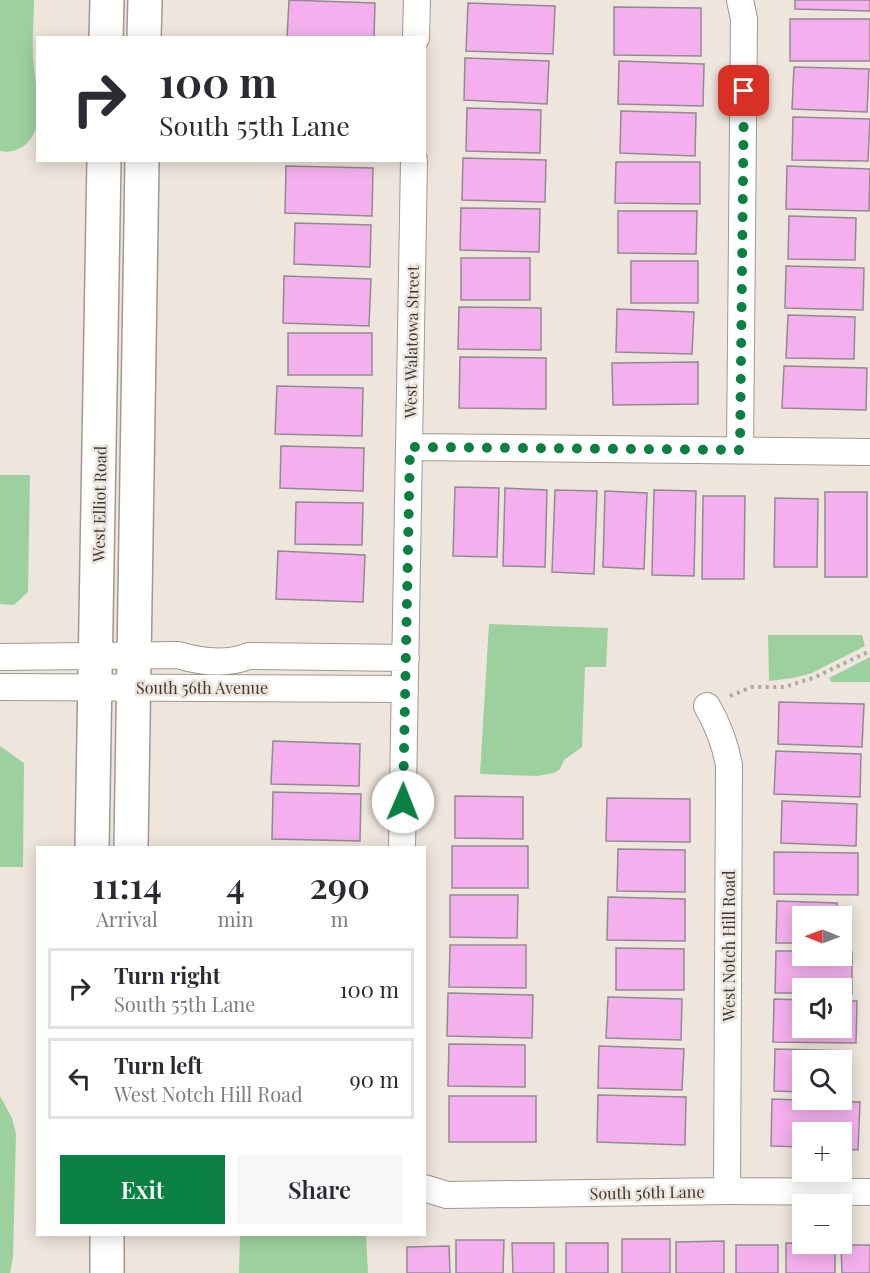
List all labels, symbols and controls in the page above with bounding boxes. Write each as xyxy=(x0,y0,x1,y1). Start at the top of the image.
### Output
text: 100 m xyxy=(159,53,277,109)
icon: right xyxy=(60,60,138,138)
pin xyxy=(718,65,769,116)
icon: arrive xyxy=(727,74,760,107)
text: South 55th Lane xyxy=(159,107,350,143)
street label: West Walatowa Street xyxy=(399,265,423,420)
street label: West Elliot Road xyxy=(87,446,111,563)
street label: South 56th Avenue xyxy=(136,677,268,698)
position arrow xyxy=(371,770,435,834)
text: 11:14 xyxy=(92,860,162,908)
text: 4 xyxy=(226,860,245,908)
text: 290 xyxy=(310,860,370,908)
street label: West Notch Hill Road xyxy=(718,871,739,1022)
text: Arrival xyxy=(96,905,158,932)
text: min xyxy=(218,905,253,932)
text: m xyxy=(331,905,349,932)
north arrow xyxy=(792,906,852,966)
map controls xyxy=(792,906,852,1254)
text: Turn right xyxy=(114,960,220,990)
icon: right xyxy=(63,972,96,1005)
text: 100 m xyxy=(339,974,399,1004)
button: sound xyxy=(792,978,852,1038)
text: South 55th Lane xyxy=(114,990,255,1017)
text: Turn left xyxy=(114,1050,203,1080)
button: search xyxy=(792,1050,852,1110)
icon: left xyxy=(63,1062,96,1095)
text: 90 m xyxy=(350,1064,399,1094)
text: West Notch Hill Road xyxy=(114,1080,303,1107)
button: + xyxy=(792,1122,852,1182)
button: Exit xyxy=(60,1155,225,1224)
button: Share xyxy=(237,1155,402,1224)
street label: South 56th Lane xyxy=(589,1181,705,1203)
button: − xyxy=(792,1194,852,1254)

